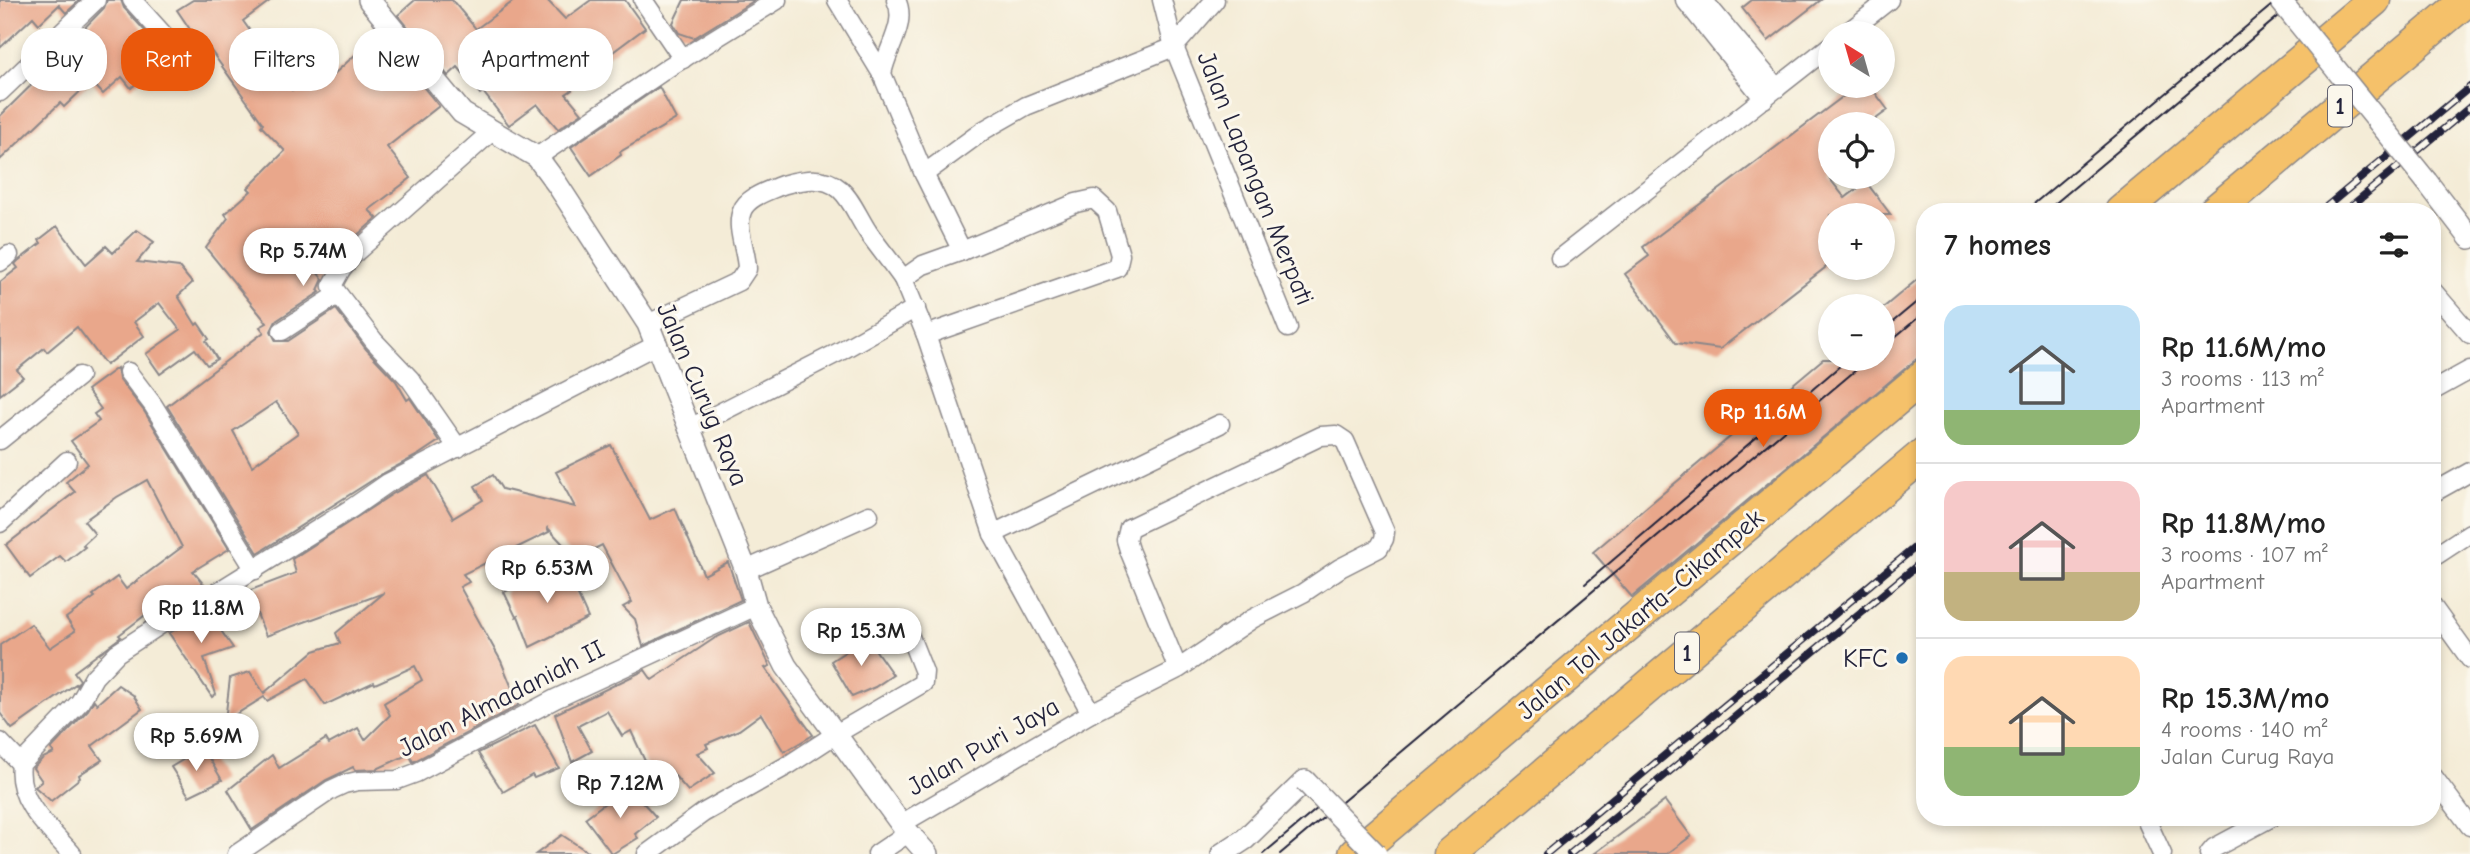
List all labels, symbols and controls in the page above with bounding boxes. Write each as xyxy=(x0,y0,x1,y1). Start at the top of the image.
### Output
north arrow xyxy=(1818,21,1895,98)
map controls xyxy=(1818,21,1895,371)
chip: Buy xyxy=(21,28,107,91)
chip: Rent xyxy=(121,28,215,91)
chip: Filters xyxy=(229,28,339,91)
chip: New xyxy=(353,28,444,91)
chip: Apartment xyxy=(458,28,613,91)
street label: Jalan Lapangan Merpati xyxy=(1190,47,1320,310)
road number: 1 xyxy=(2328,86,2352,126)
button: locate xyxy=(1818,112,1895,189)
button: + xyxy=(1818,203,1895,280)
icon: filters xyxy=(2375,226,2413,264)
text: 7 homes xyxy=(1944,228,2051,263)
pin: Rp 5.74M xyxy=(231,229,375,288)
text: Rp 5.74M xyxy=(259,237,347,264)
button: − xyxy=(1818,294,1895,371)
street label: Jalan Curug Raya xyxy=(650,298,754,490)
text: Rp 11.6M/mo xyxy=(2161,330,2326,365)
icon: home xyxy=(2000,333,2084,417)
text: 3 rooms · 113 m² xyxy=(2161,365,2324,392)
pin: Rp 11.6M xyxy=(1691,390,1835,449)
text: Apartment xyxy=(2161,392,2264,419)
text: Rp 11.6M xyxy=(1720,398,1806,425)
street label: Jalan Tol Jakarta–Cikampek xyxy=(1512,503,1770,726)
text: Rp 11.8M/mo xyxy=(2161,506,2326,541)
icon: home xyxy=(2000,509,2084,593)
text: 3 rooms · 107 m² xyxy=(2161,541,2328,568)
pin: Rp 6.53M xyxy=(475,546,619,605)
text: Rp 6.53M xyxy=(501,554,593,581)
text: Apartment xyxy=(2161,568,2264,595)
pin: Rp 11.8M xyxy=(129,586,273,645)
text: Rp 11.8M xyxy=(158,594,244,621)
pin: Rp 15.3M xyxy=(789,608,933,668)
text: Rp 15.3M xyxy=(817,617,905,644)
road number: 1 xyxy=(1675,632,1699,674)
street label: Jalan Almadaniah II xyxy=(393,634,609,764)
place label: KFC xyxy=(1843,644,1888,674)
marker: KFC xyxy=(1894,650,1910,666)
text: Rp 15.3M/mo xyxy=(2161,681,2329,716)
icon: home xyxy=(2000,684,2084,768)
street label: Jalan Puri Jaya xyxy=(902,691,1065,802)
pin: Rp 5.69M xyxy=(124,714,268,773)
text: 4 rooms · 140 m² xyxy=(2161,716,2328,743)
text: Rp 5.69M xyxy=(150,722,242,749)
text: Jalan Curug Raya xyxy=(2161,743,2334,770)
pin: Rp 7.12M xyxy=(548,760,692,820)
text: Rp 7.12M xyxy=(576,769,664,796)

